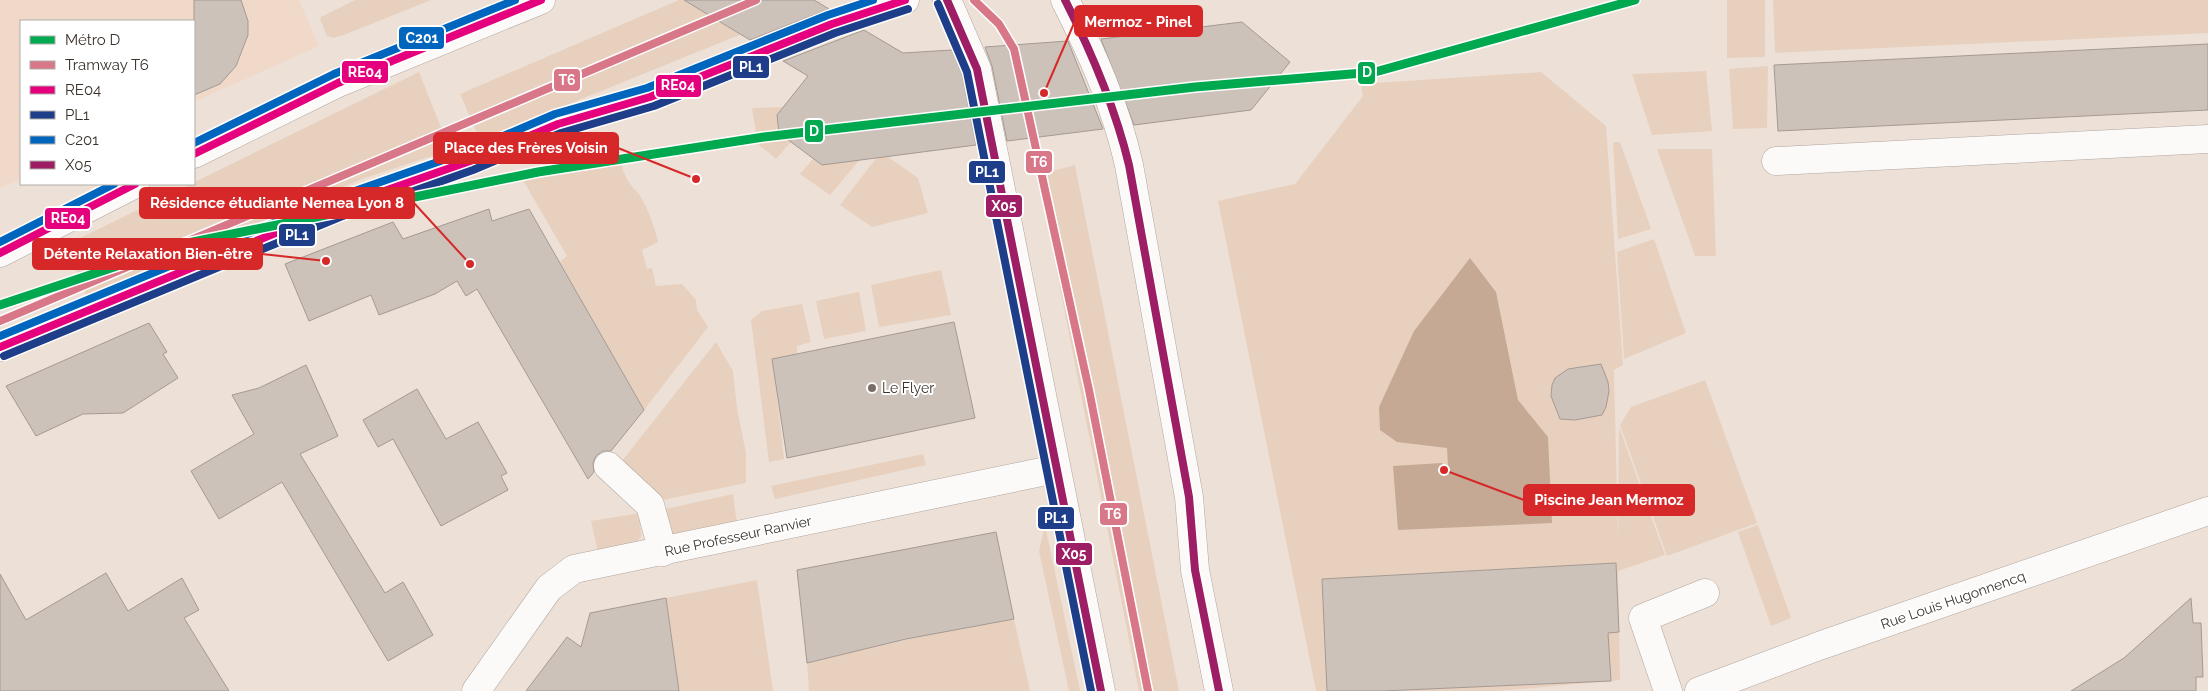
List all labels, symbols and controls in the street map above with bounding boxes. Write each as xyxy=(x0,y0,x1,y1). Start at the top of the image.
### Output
callout: Mermoz - Pinel xyxy=(1075,6,1202,36)
text: Mermoz - Pinel xyxy=(1084,13,1192,31)
legend xyxy=(20,20,195,185)
line badge: C201 xyxy=(398,26,445,50)
text: C201 xyxy=(405,30,439,46)
text: Métro D xyxy=(65,31,121,49)
line badge: PL1 xyxy=(732,55,770,79)
text: Tramway T6 xyxy=(65,56,149,74)
text: PL1 xyxy=(739,59,763,75)
line badge: RE04 xyxy=(341,60,389,84)
line badge: D xyxy=(1357,61,1376,85)
text: RE04 xyxy=(348,64,382,80)
text: D xyxy=(1362,64,1372,80)
line badge: T6 xyxy=(553,68,581,92)
text: T6 xyxy=(558,72,576,88)
line badge: RE04 xyxy=(655,74,702,98)
text: RE04 xyxy=(661,77,695,93)
text: RE04 xyxy=(65,81,101,99)
text: PL1 xyxy=(65,106,90,124)
line badge: D xyxy=(804,119,824,143)
text: D xyxy=(809,123,819,139)
text: C201 xyxy=(65,131,99,149)
callout: Place des Frères Voisin xyxy=(434,133,618,163)
text: Place des Frères Voisin xyxy=(444,139,608,157)
line badge: T6 xyxy=(1025,150,1053,174)
text: T6 xyxy=(1030,154,1048,170)
text: X05 xyxy=(65,156,92,174)
line badge: PL1 xyxy=(968,160,1006,184)
text: PL1 xyxy=(975,164,999,180)
callout: Résidence étudiante Nemea Lyon 8 xyxy=(140,188,414,218)
text: Résidence étudiante Nemea Lyon 8 xyxy=(150,194,404,212)
line badge: X05 xyxy=(985,194,1023,218)
text: X05 xyxy=(990,198,1017,214)
line badge: RE04 xyxy=(44,207,91,230)
text: RE04 xyxy=(51,210,85,226)
line badge: PL1 xyxy=(278,223,316,247)
text: PL1 xyxy=(285,227,309,243)
callout: Détente Relaxation Bien-être xyxy=(33,239,262,269)
text: Détente Relaxation Bien-être xyxy=(43,245,253,263)
place label: Le Flyer xyxy=(882,380,934,396)
marker: Le Flyer xyxy=(866,382,878,394)
callout: Piscine Jean Mermoz xyxy=(1524,485,1694,515)
text: Piscine Jean Mermoz xyxy=(1534,491,1684,509)
line badge: T6 xyxy=(1099,502,1128,526)
line badge: PL1 xyxy=(1037,506,1075,530)
text: T6 xyxy=(1104,506,1122,522)
text: PL1 xyxy=(1044,510,1068,526)
street label: Rue Professeur Ranvier xyxy=(663,513,813,559)
line badge: X05 xyxy=(1055,542,1093,566)
text: X05 xyxy=(1060,546,1087,562)
street label: Rue Louis Hugonnencq xyxy=(1879,568,2027,632)

